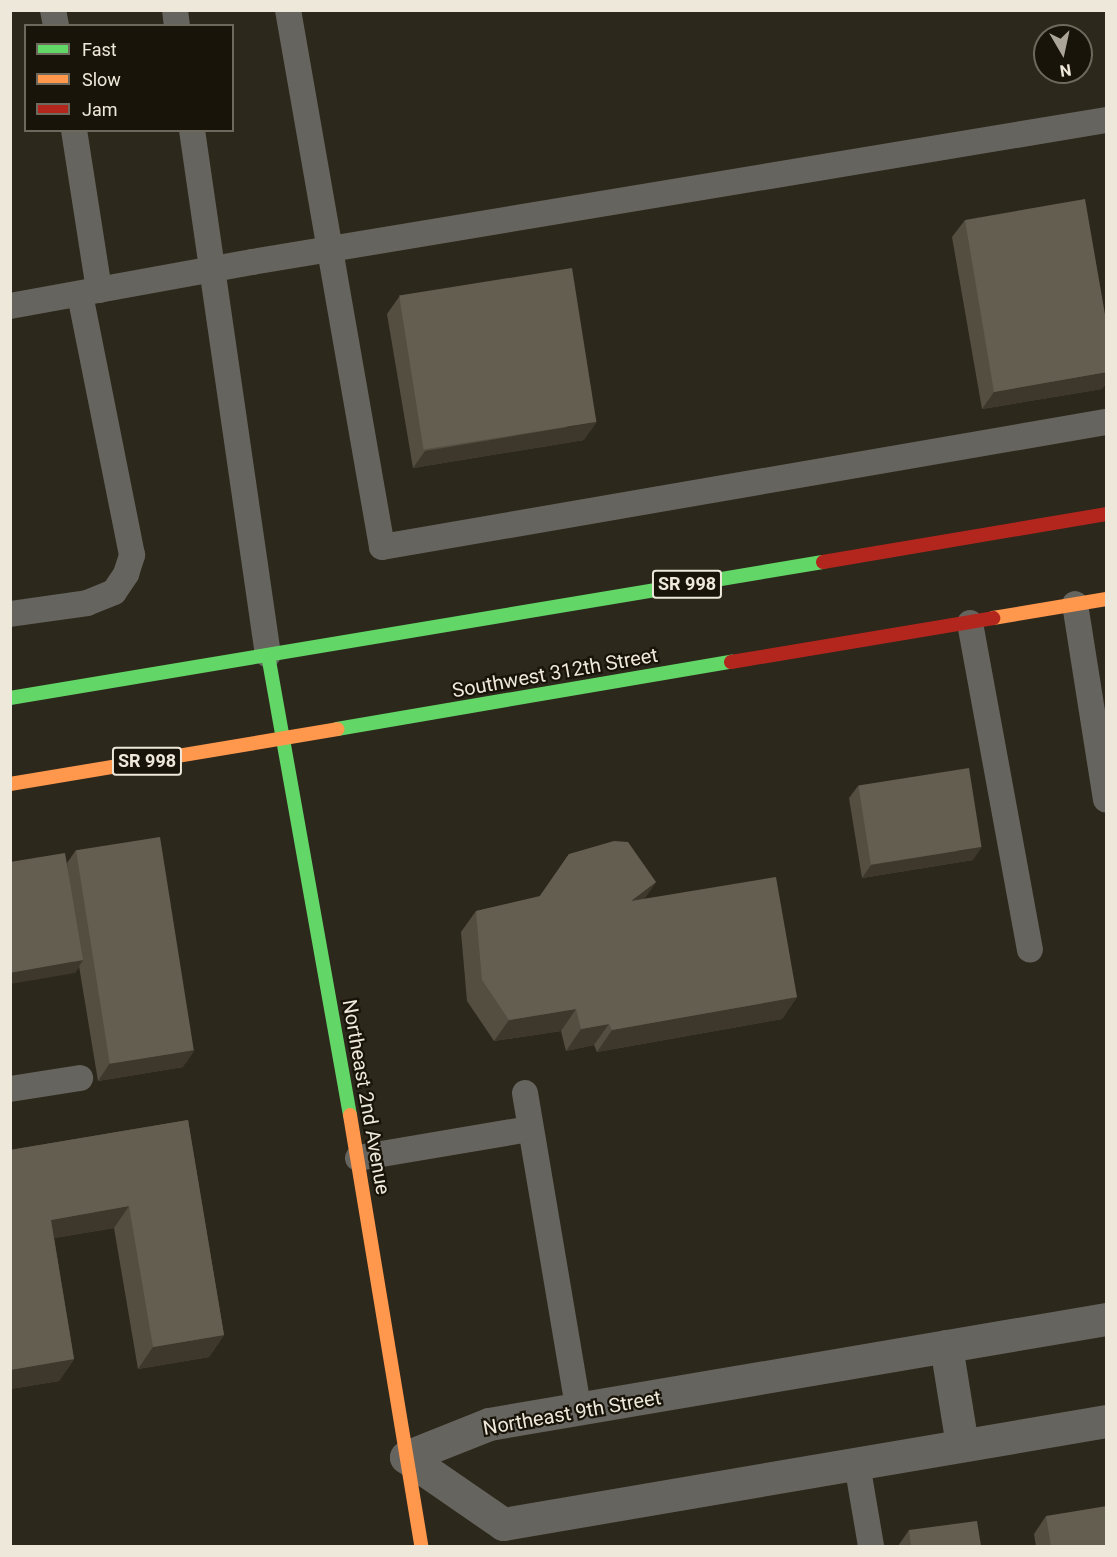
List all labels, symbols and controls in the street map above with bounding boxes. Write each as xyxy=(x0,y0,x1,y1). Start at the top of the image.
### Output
legend xyxy=(24,24,234,132)
north arrow xyxy=(1033,24,1093,84)
text: Fast xyxy=(82,39,117,60)
text: N xyxy=(1059,60,1073,81)
text: Slow xyxy=(82,69,121,90)
text: Jam xyxy=(82,99,118,120)
road number: SR 998 xyxy=(651,569,723,599)
street label: Southwest 312th Street xyxy=(450,643,660,703)
road number: SR 998 xyxy=(111,746,183,776)
street label: Northeast 2nd Avenue xyxy=(337,998,395,1196)
street label: Northeast 9th Street xyxy=(481,1386,663,1440)

